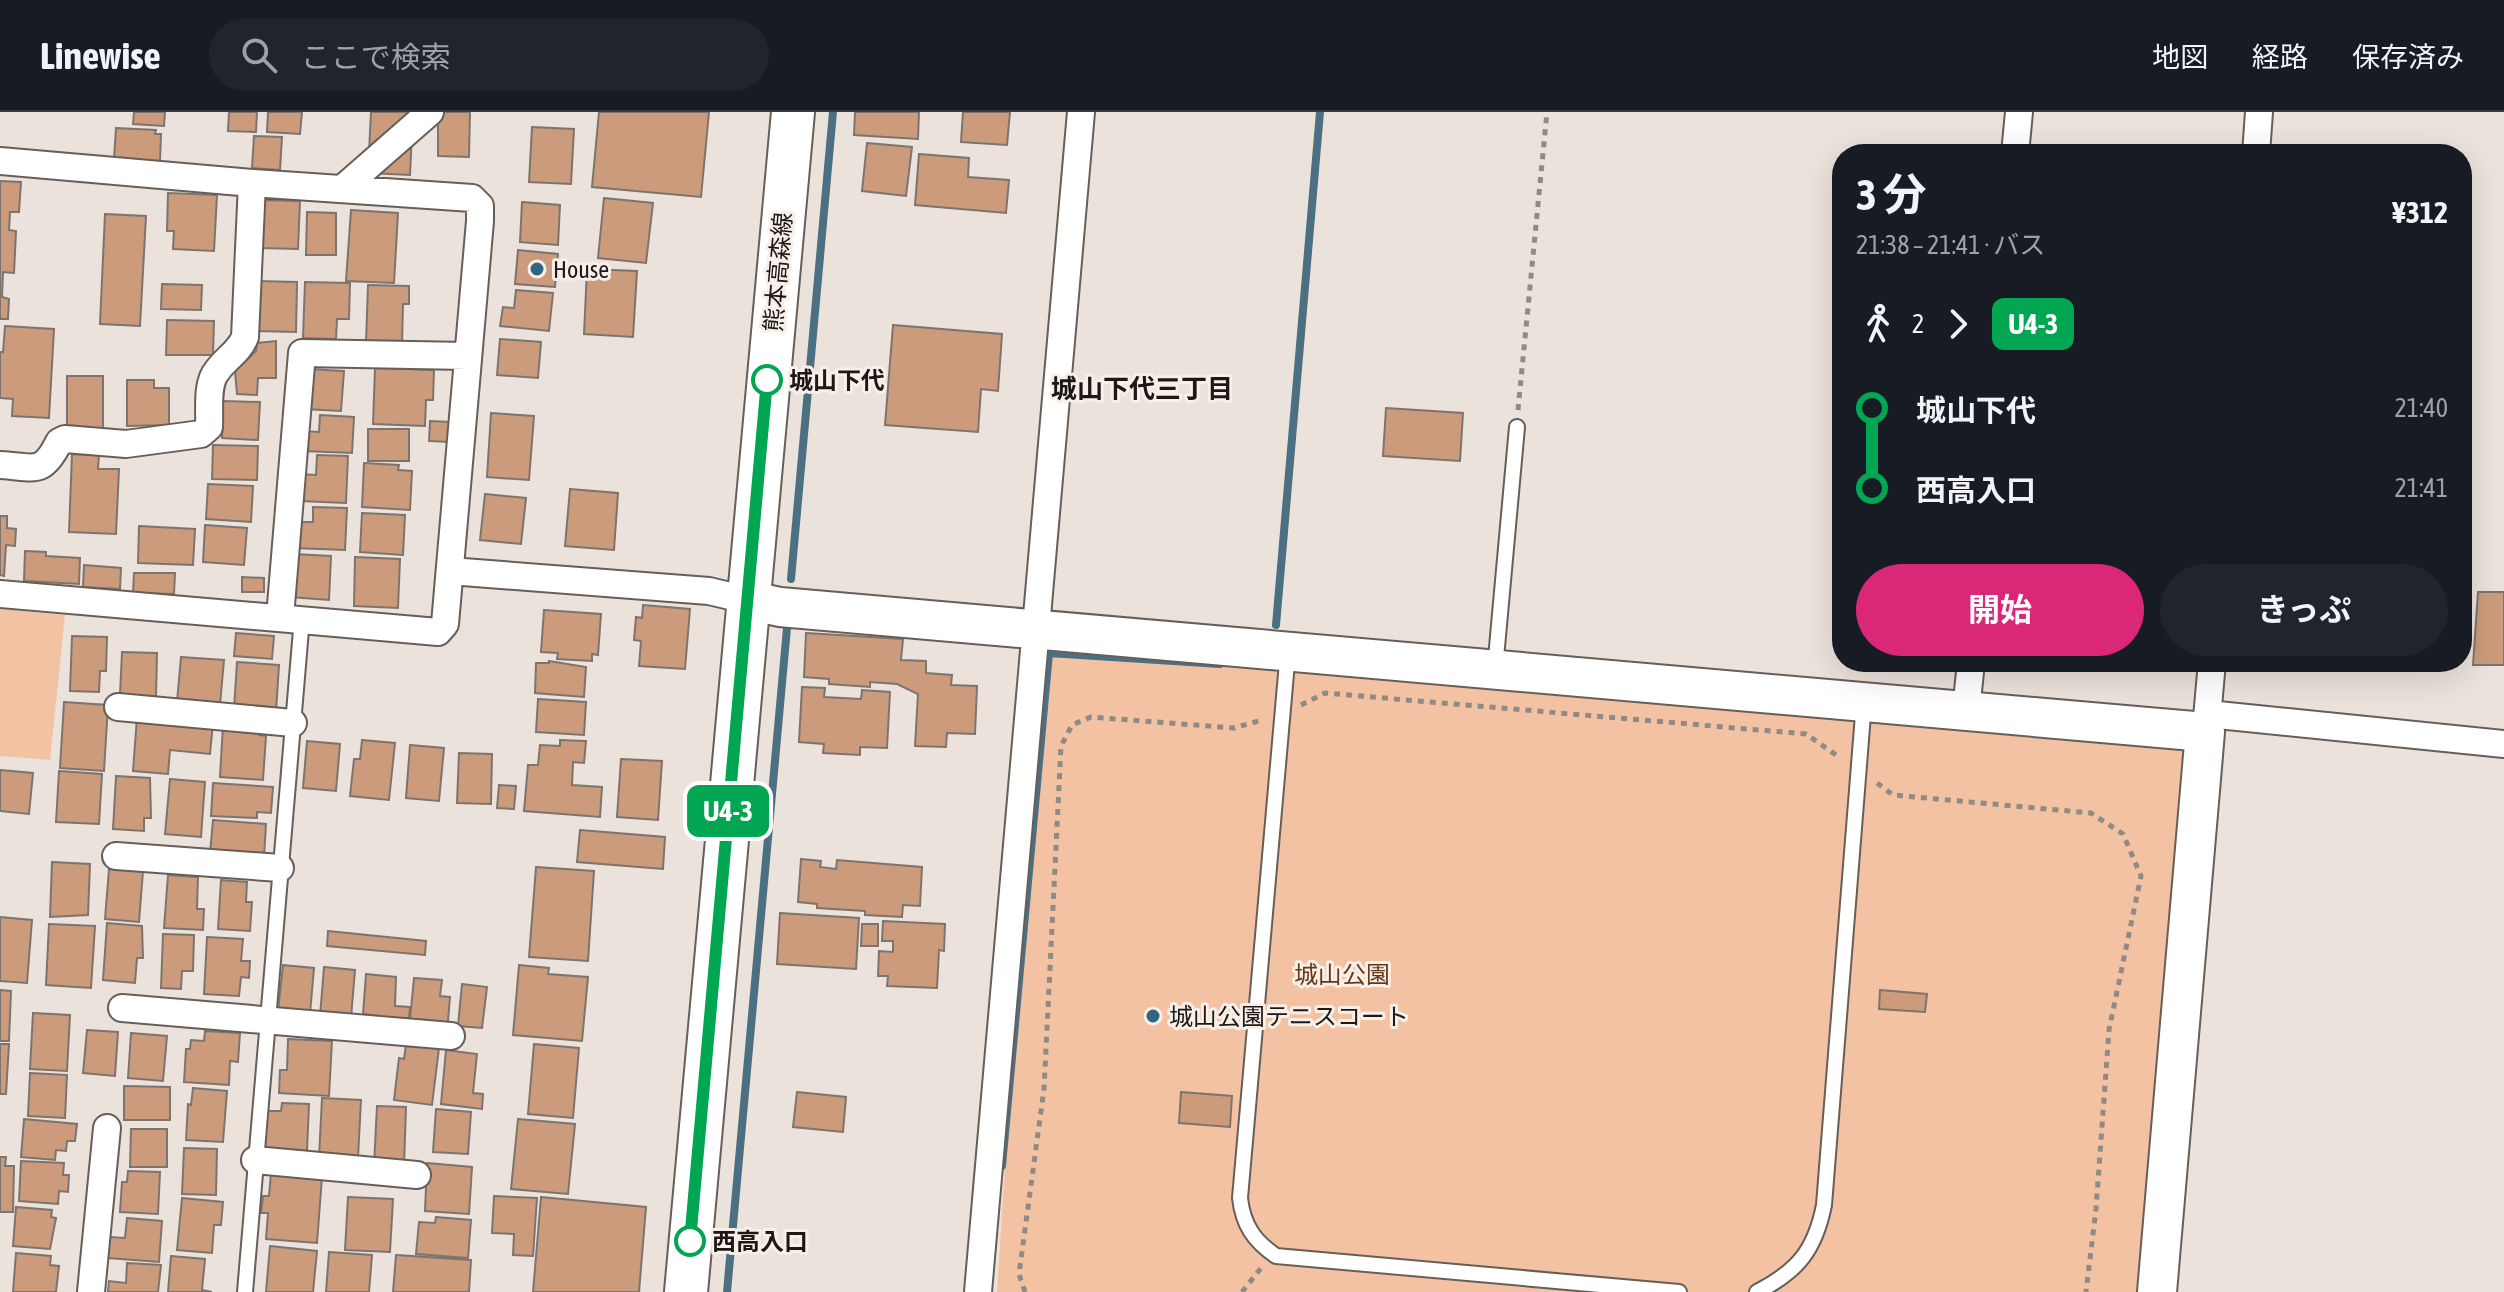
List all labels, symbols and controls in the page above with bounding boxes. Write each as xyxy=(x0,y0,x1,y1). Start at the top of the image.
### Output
search box xyxy=(209,19,769,91)
icon: search xyxy=(237,33,281,77)
text: Linewise xyxy=(40,34,161,77)
text: ここで検索 xyxy=(301,40,451,74)
text: 地図 xyxy=(2152,41,2208,73)
text: 経路 xyxy=(2252,41,2308,73)
text: 保存済み xyxy=(2352,41,2464,73)
text: 3 分 xyxy=(1856,169,1927,219)
text: ¥312 xyxy=(2392,195,2448,229)
street label: 熊本高森線 xyxy=(759,211,797,333)
text: 21:38 – 21:41 · バス xyxy=(1856,230,2045,260)
place label: House xyxy=(553,256,609,283)
marker: House xyxy=(528,260,546,278)
icon: walk xyxy=(1856,302,1900,346)
icon: forward xyxy=(1936,302,1980,346)
text: U4-3 xyxy=(2008,308,2058,340)
text: 2 xyxy=(1912,309,1924,339)
marker: 城山下代 xyxy=(752,365,782,395)
place label: 城山下代 xyxy=(789,367,885,394)
district label: 城山下代三丁目 xyxy=(1051,374,1233,404)
text: 城山下代 xyxy=(1916,393,2036,427)
text: 21:40 xyxy=(2394,393,2448,423)
text: 西高入口 xyxy=(1916,473,2036,507)
text: 21:41 xyxy=(2394,473,2448,503)
button: 開始 xyxy=(1856,564,2144,656)
button: きっぷ xyxy=(2160,564,2448,656)
line badge: U4-3 xyxy=(672,785,784,837)
text: U4-3 xyxy=(703,795,753,827)
park label: 城山公園 xyxy=(1294,961,1390,988)
place label: 城山公園テニスコート xyxy=(1169,1003,1409,1030)
marker: 城山公園テニスコート xyxy=(1144,1007,1162,1025)
marker: 西高入口 xyxy=(675,1226,705,1256)
place label: 西高入口 xyxy=(712,1228,808,1255)

